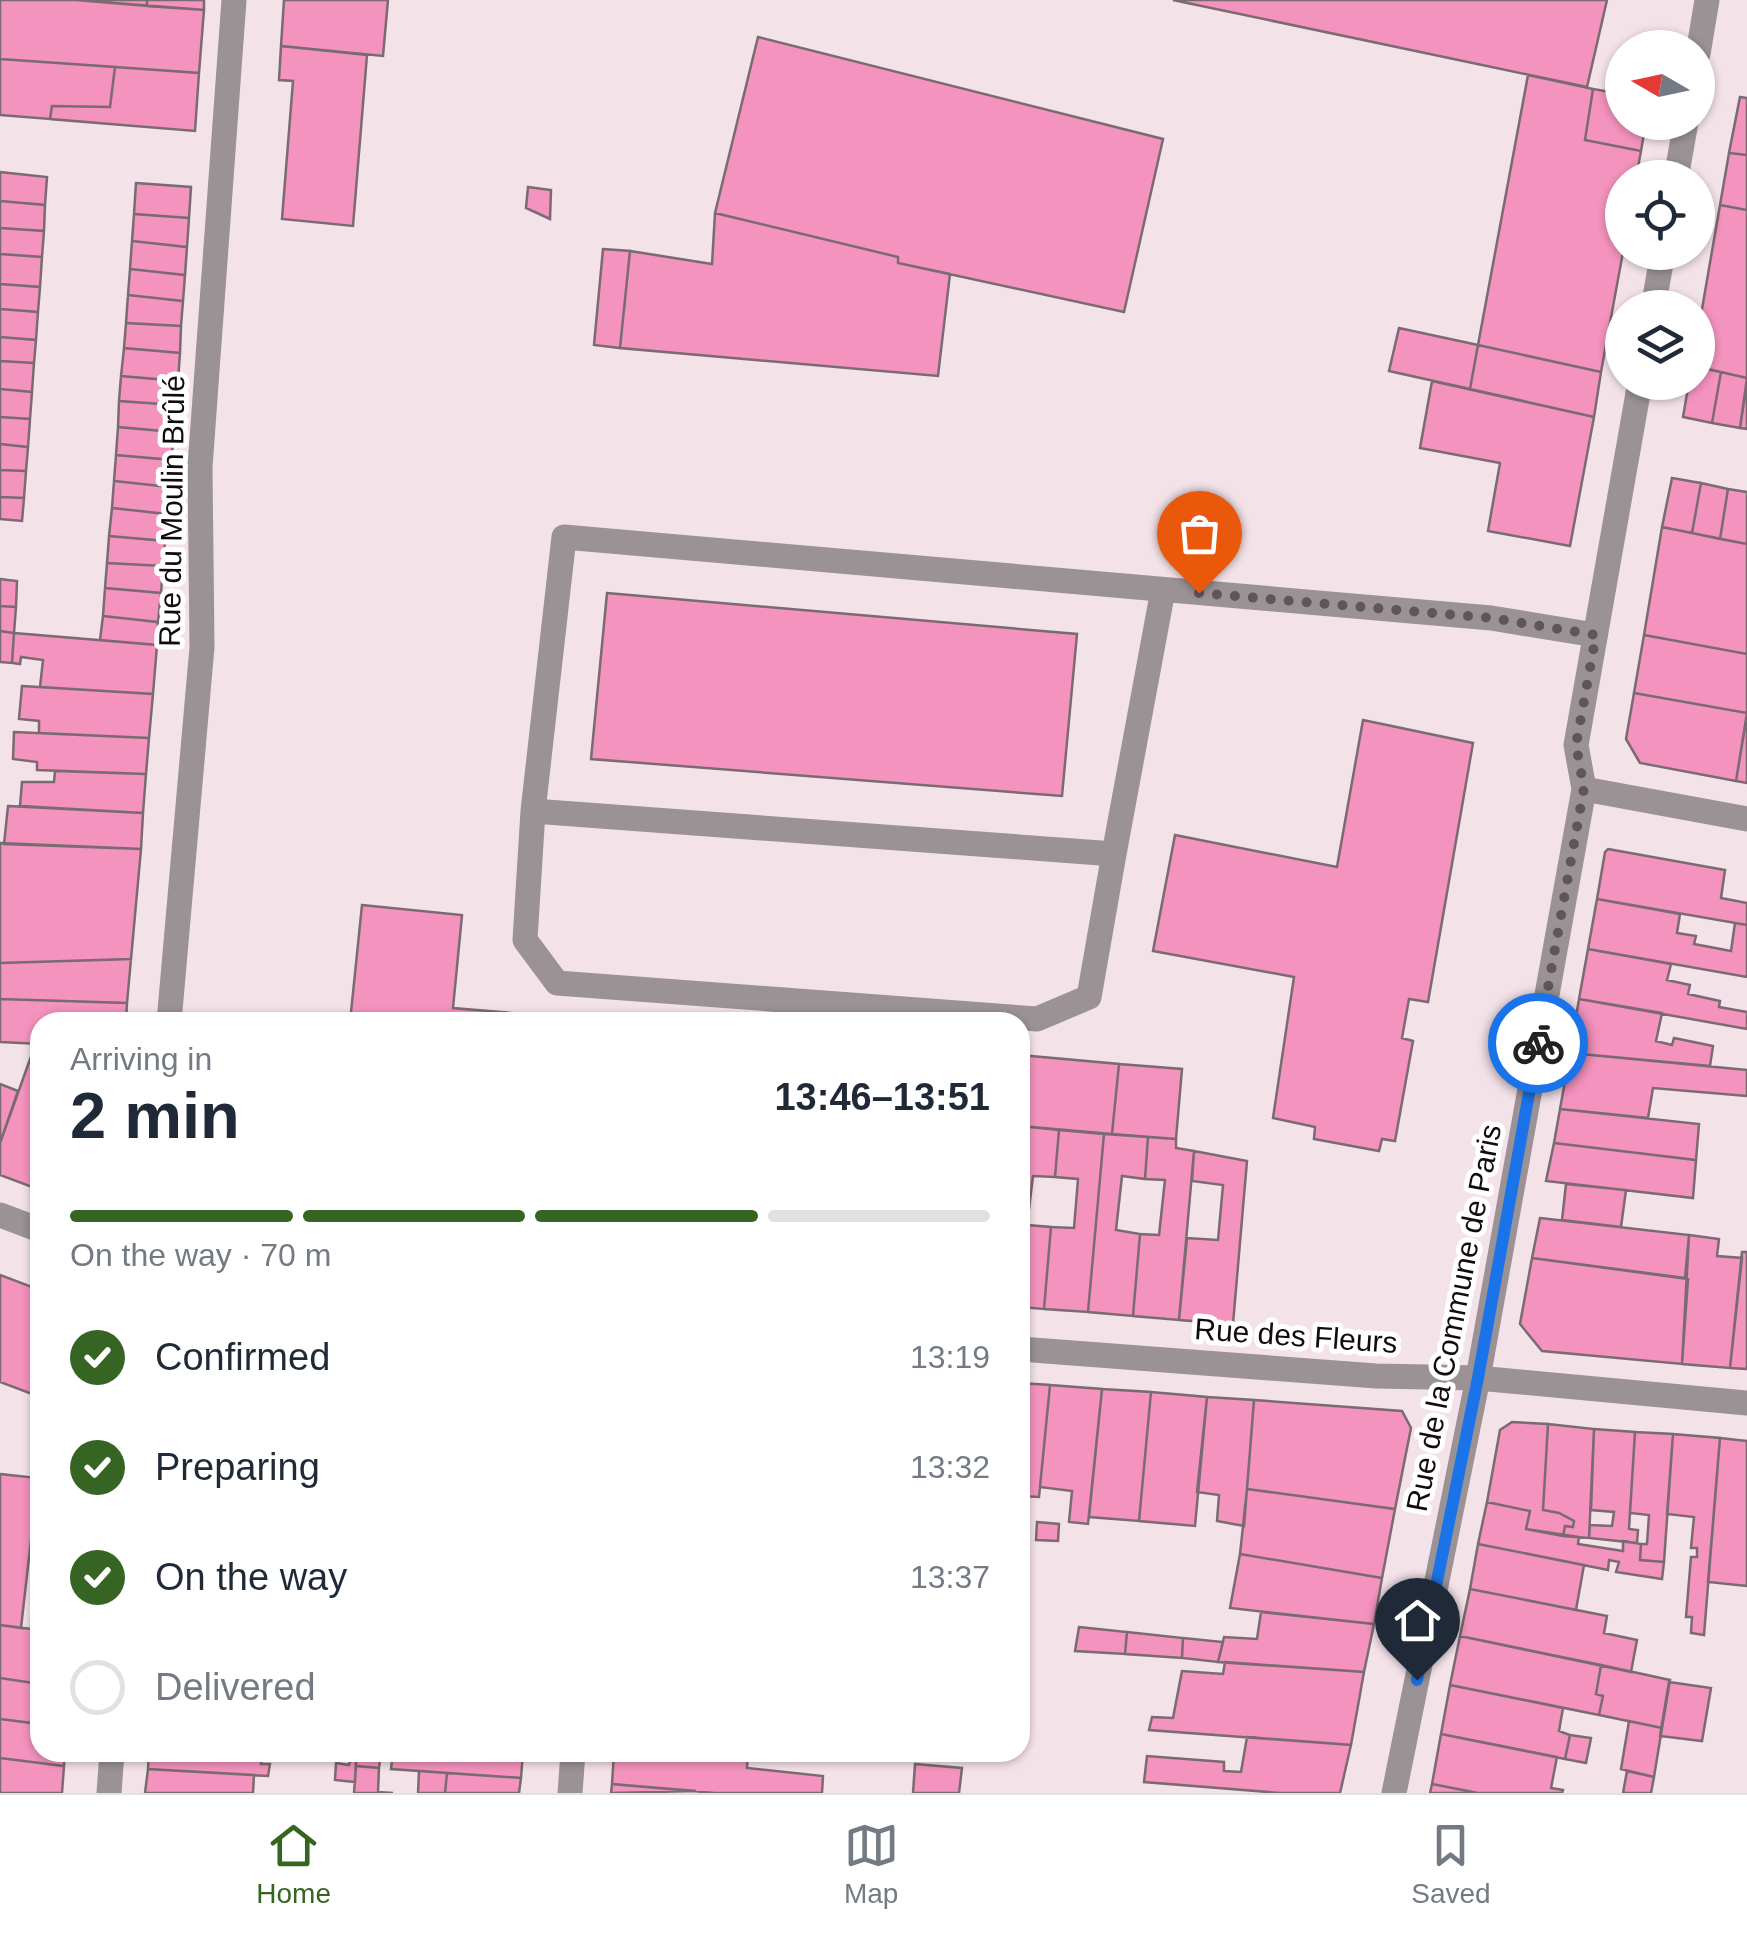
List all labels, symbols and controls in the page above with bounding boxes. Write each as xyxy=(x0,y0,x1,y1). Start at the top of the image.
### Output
north arrow xyxy=(1605,30,1715,140)
map controls xyxy=(1605,30,1715,400)
button: locate xyxy=(1605,160,1715,270)
button: layers xyxy=(1605,290,1715,400)
street label: Rue du Moulin Brûlé xyxy=(153,375,190,647)
pin xyxy=(1157,491,1242,594)
icon: bag xyxy=(1172,506,1227,561)
courier xyxy=(1488,993,1588,1093)
icon: bike xyxy=(1511,1016,1566,1071)
text: Arriving in xyxy=(70,1041,212,1077)
text: 13:46–13:51 xyxy=(774,1076,990,1118)
text: 2 min xyxy=(70,1079,240,1152)
street label: Rue de la Commune de Paris xyxy=(1400,1122,1507,1514)
text: On the way · 70 m xyxy=(70,1237,331,1273)
street label: Rue des Fleurs xyxy=(1193,1312,1399,1359)
icon: check xyxy=(70,1330,125,1385)
text: Confirmed xyxy=(155,1336,330,1378)
text: 13:19 xyxy=(910,1339,990,1375)
icon: check xyxy=(70,1440,125,1495)
text: Preparing xyxy=(155,1446,320,1488)
text: 13:32 xyxy=(910,1449,990,1485)
icon: check xyxy=(70,1550,125,1605)
text: On the way xyxy=(155,1556,347,1598)
text: 13:37 xyxy=(910,1559,990,1595)
pin xyxy=(1375,1578,1460,1681)
icon: home xyxy=(1390,1593,1445,1648)
text: Delivered xyxy=(155,1666,316,1708)
tab: Home xyxy=(256,1818,331,1910)
tab: Map xyxy=(844,1818,899,1910)
tab: Saved xyxy=(1411,1818,1491,1910)

